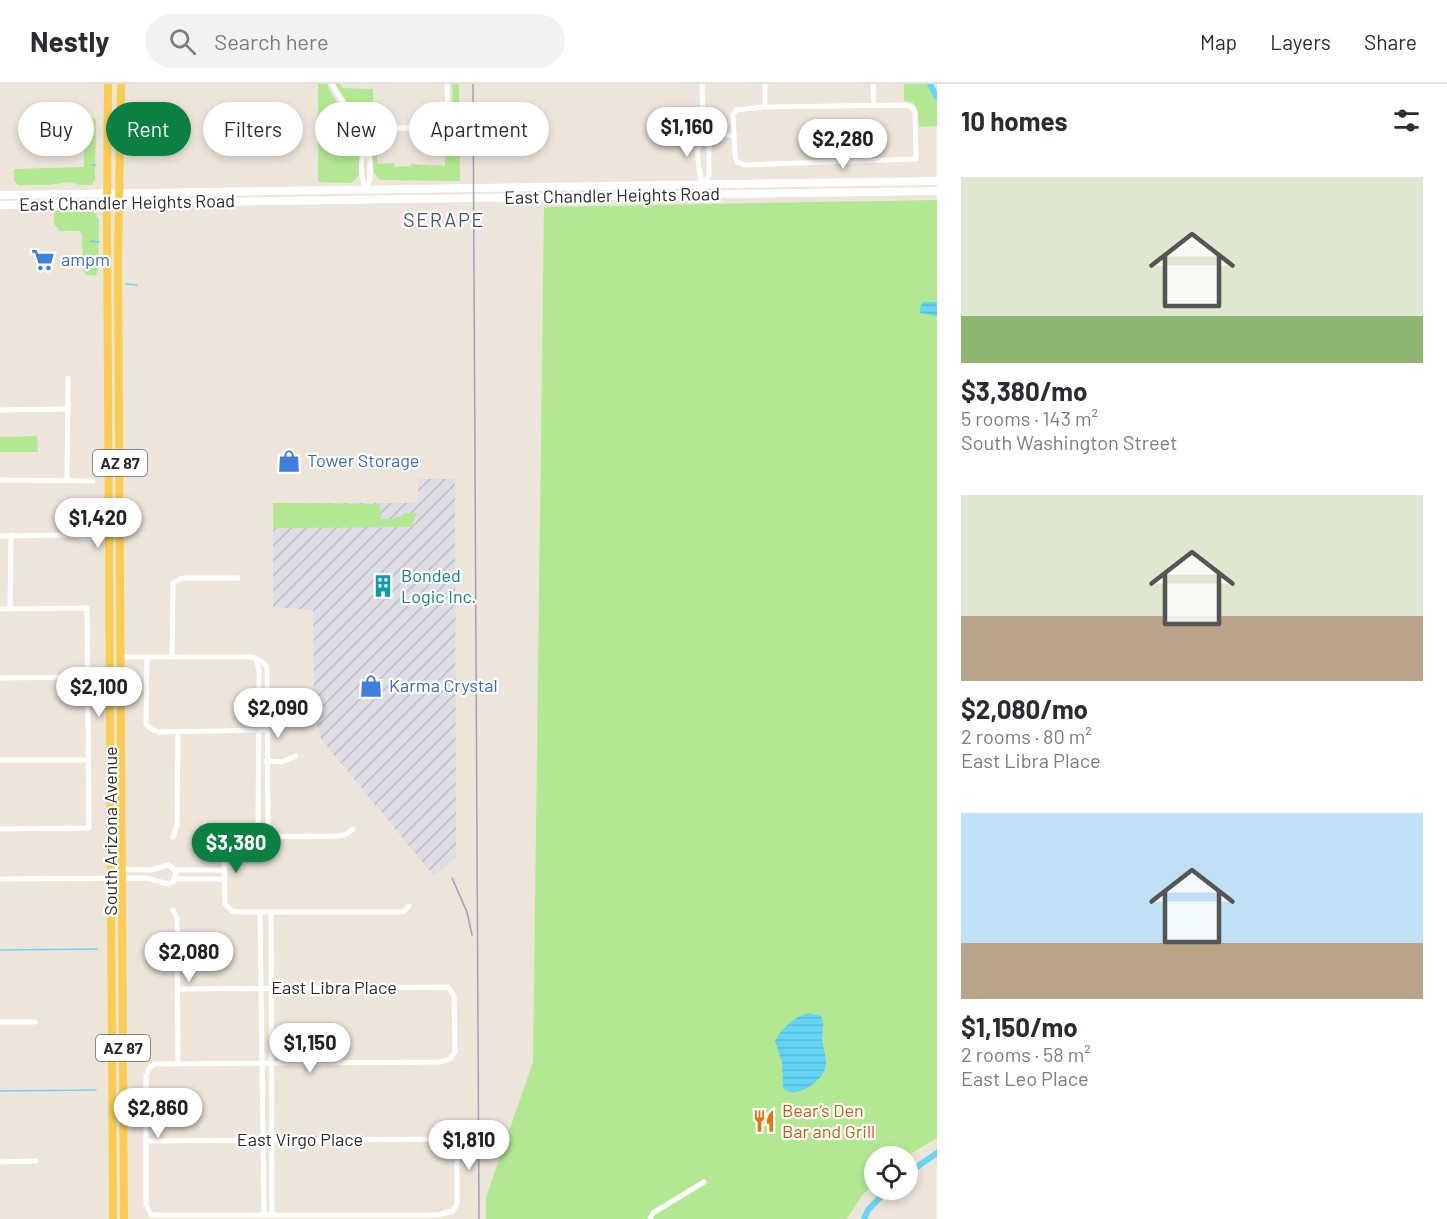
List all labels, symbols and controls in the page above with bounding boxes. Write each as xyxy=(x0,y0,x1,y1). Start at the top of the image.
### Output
search box xyxy=(145,14,565,68)
text: Nestly xyxy=(30,24,109,58)
icon: search xyxy=(166,25,199,58)
text: Search here xyxy=(214,28,329,54)
text: Map xyxy=(1200,29,1237,54)
text: Layers xyxy=(1270,29,1331,54)
text: Share xyxy=(1364,29,1417,54)
chip: Buy xyxy=(18,102,94,156)
chip: Rent xyxy=(106,102,191,156)
chip: Filters xyxy=(203,102,303,156)
chip: New xyxy=(315,102,397,156)
chip: Apartment xyxy=(409,102,549,156)
icon: filters xyxy=(1390,104,1423,137)
text: 10 homes xyxy=(961,105,1068,136)
pin: $1,160 xyxy=(638,107,736,158)
text: $1,160 xyxy=(660,114,714,138)
pin: $2,280 xyxy=(794,119,892,170)
text: $2,280 xyxy=(812,126,874,150)
street label: East Chandler Heights Road xyxy=(504,182,720,208)
street label: East Chandler Heights Road xyxy=(19,189,235,215)
district label: SERAPE xyxy=(403,207,485,231)
icon: home xyxy=(1138,216,1246,324)
supermarket icon: ampm xyxy=(30,247,56,273)
place label: ampm xyxy=(61,248,110,270)
text: $3,380/mo xyxy=(961,375,1087,406)
text: 5 rooms · 143 m² xyxy=(961,406,1098,430)
text: South Washington Street xyxy=(961,430,1177,454)
shop icon: Tower Storage xyxy=(276,448,302,474)
place label: Tower Storage xyxy=(307,449,419,471)
road number: AZ 87 xyxy=(93,450,147,476)
pin: $1,420 xyxy=(49,498,147,549)
text: $1,420 xyxy=(69,505,127,529)
icon: home xyxy=(1138,534,1246,642)
place label: Bonded Logic Inc. xyxy=(401,564,476,607)
building icon: Bonded Logic Inc. xyxy=(370,573,396,599)
pin: $2,100 xyxy=(50,667,148,718)
shop icon: Karma Crystal xyxy=(358,673,384,699)
text: $2,100 xyxy=(70,674,128,698)
place label: Karma Crystal xyxy=(389,674,498,696)
pin: $2,090 xyxy=(229,688,327,739)
text: $2,080/mo xyxy=(961,693,1088,724)
text: $2,090 xyxy=(248,695,308,719)
text: 2 rooms · 80 m² xyxy=(961,724,1092,748)
street label: South Arizona Avenue xyxy=(99,746,121,916)
text: East Libra Place xyxy=(961,748,1101,772)
pin: $3,380 xyxy=(187,823,285,874)
text: $3,380 xyxy=(206,830,266,854)
icon: home xyxy=(1138,852,1246,960)
pin: $2,080 xyxy=(140,932,238,983)
text: $2,080 xyxy=(158,939,220,963)
street label: East Libra Place xyxy=(271,976,397,998)
text: $1,150/mo xyxy=(961,1011,1078,1042)
pin: $1,150 xyxy=(261,1023,359,1074)
text: $1,150 xyxy=(283,1030,337,1054)
road number: AZ 87 xyxy=(96,1035,150,1061)
text: 2 rooms · 58 m² xyxy=(961,1042,1091,1066)
text: East Leo Place xyxy=(961,1066,1089,1090)
pin: $2,860 xyxy=(109,1088,207,1139)
text: $2,860 xyxy=(128,1095,188,1119)
place label: Bear’s Den Bar and Grill xyxy=(782,1099,875,1142)
restaurant icon: Bear’s Den Bar and Grill xyxy=(751,1108,777,1134)
pin: $1,810 xyxy=(420,1120,518,1171)
text: $1,810 xyxy=(443,1127,495,1151)
street label: East Virgo Place xyxy=(237,1128,363,1150)
map controls xyxy=(864,1146,918,1200)
button: locate xyxy=(864,1146,918,1200)

